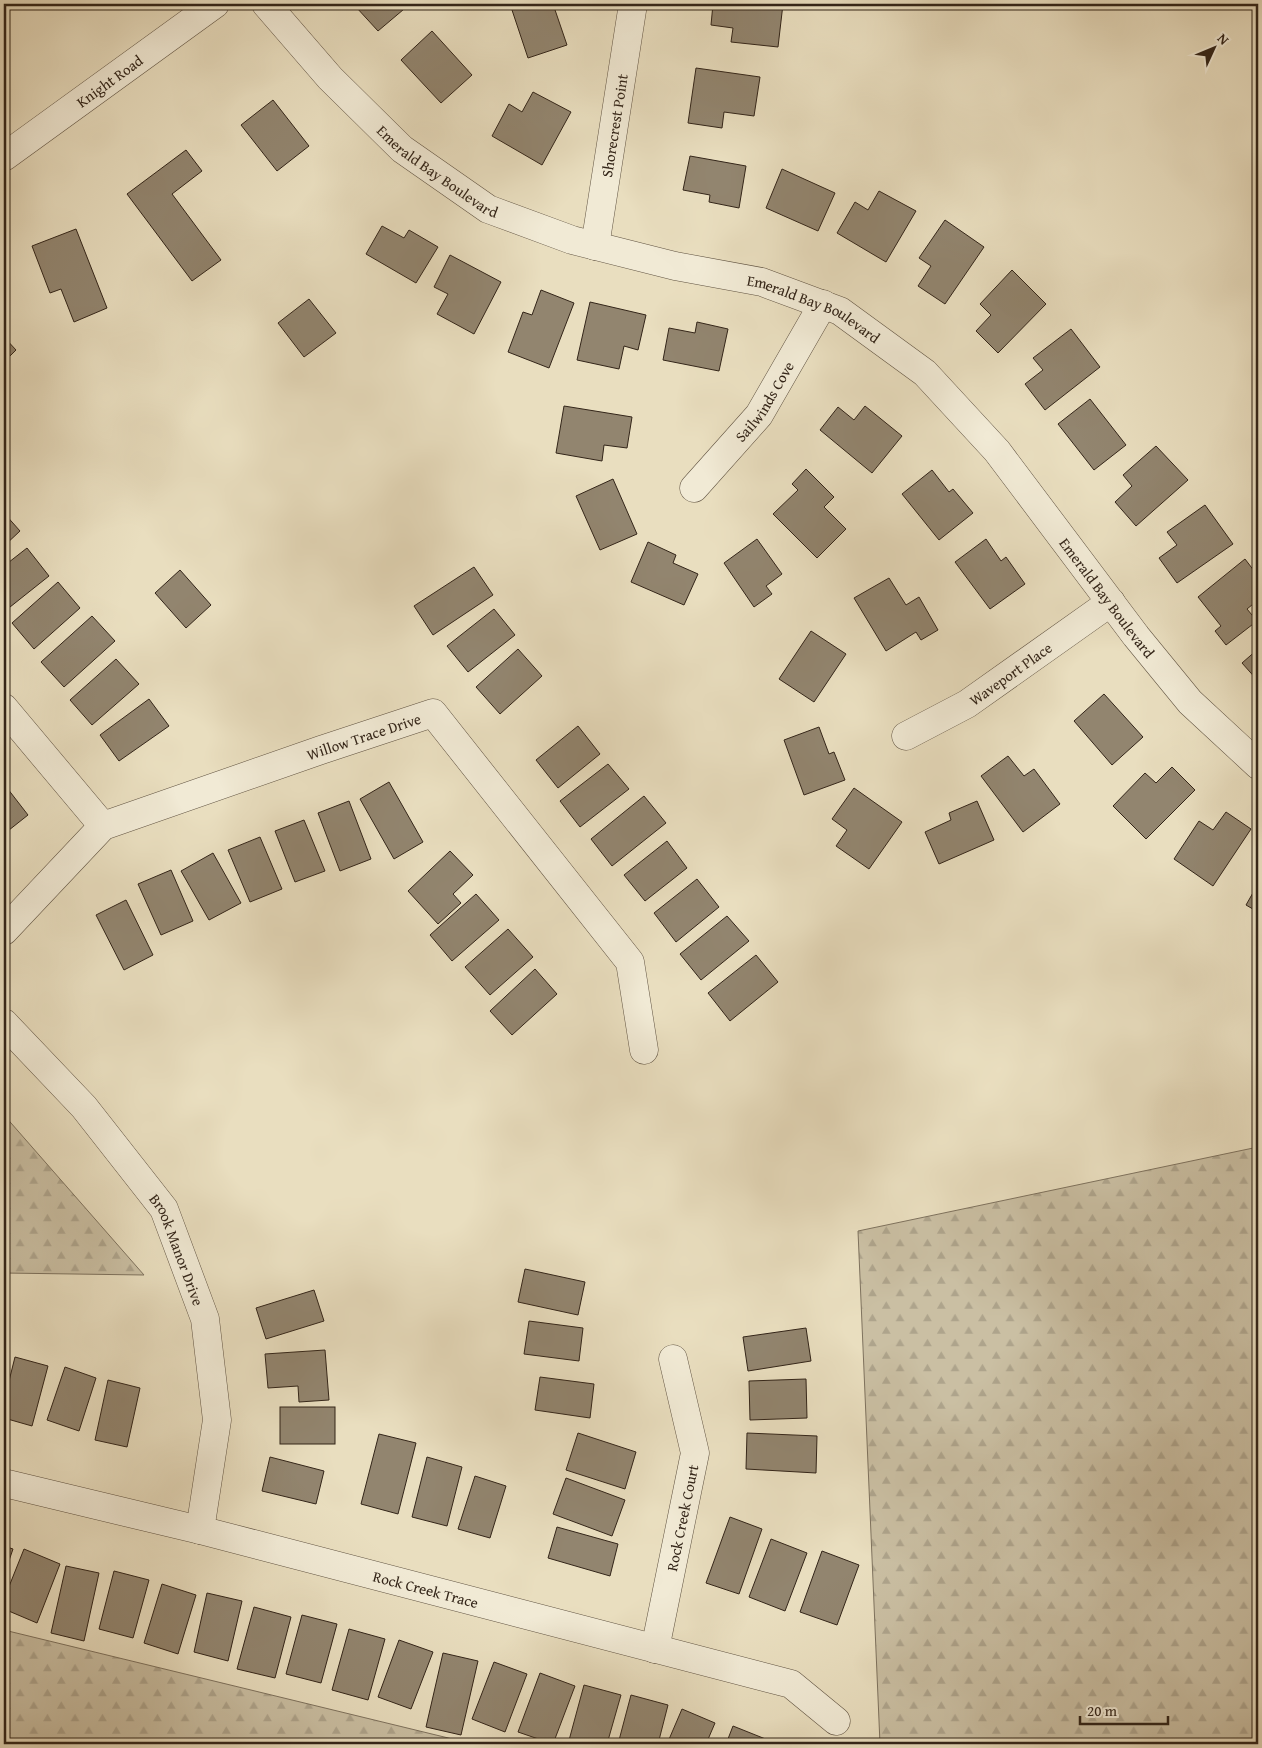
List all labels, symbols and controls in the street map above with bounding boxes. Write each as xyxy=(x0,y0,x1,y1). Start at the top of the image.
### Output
north arrow xyxy=(1190,22,1240,72)
text: N xyxy=(1213,29,1234,50)
street label: Knight Road xyxy=(72,49,147,112)
street label: Shorecrest Point xyxy=(595,72,633,179)
street label: Emerald Bay Boulevard xyxy=(373,120,501,222)
street label: Emerald Bay Boulevard xyxy=(745,269,885,348)
street label: Sailwinds Cove xyxy=(730,357,798,446)
street label: Emerald Bay Boulevard xyxy=(1055,533,1160,662)
street label: Waveport Place xyxy=(965,637,1056,710)
street label: Willow Trace Drive xyxy=(304,707,423,765)
street label: Brook Manor Drive xyxy=(145,1189,209,1308)
street label: Rock Creek Court xyxy=(661,1462,703,1573)
street label: Rock Creek Trace xyxy=(371,1565,481,1613)
scale bar xyxy=(1080,1693,1167,1725)
text: 20 m xyxy=(1087,1700,1118,1721)

